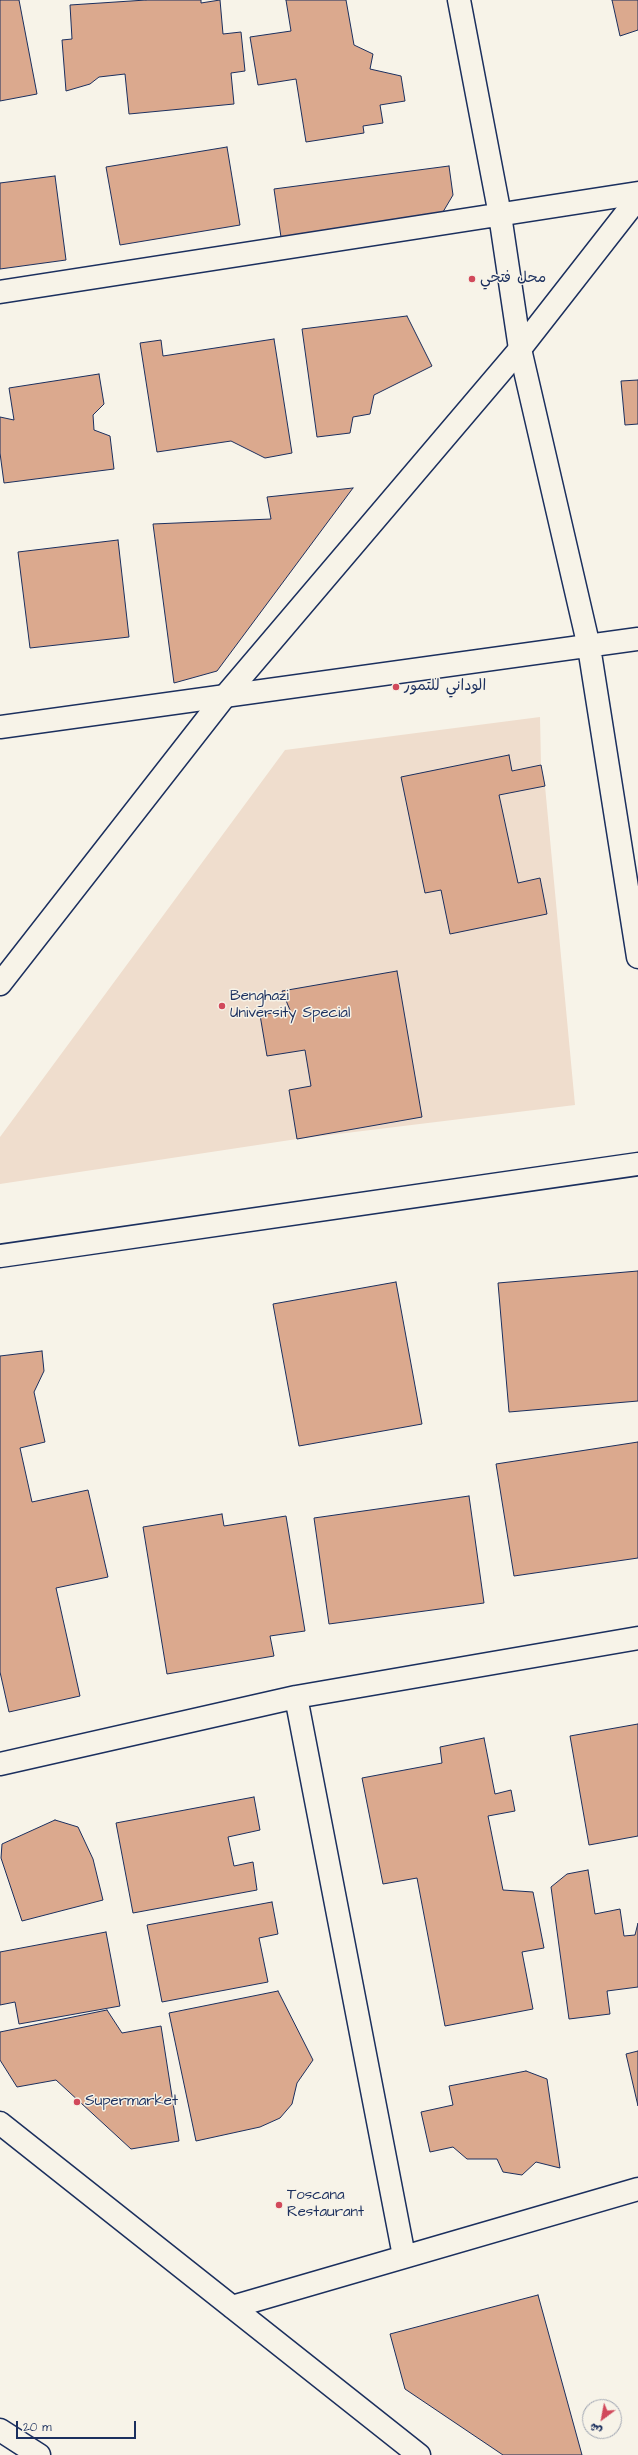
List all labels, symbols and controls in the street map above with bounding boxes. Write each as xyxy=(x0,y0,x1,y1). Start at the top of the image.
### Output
place label: محل فتحي xyxy=(480,270,546,288)
marker: محل فتحي xyxy=(467,274,477,284)
place label: الوداني للتمور xyxy=(404,678,486,696)
marker: الوداني للتمور xyxy=(391,682,401,692)
place label: Benghazi University Special xyxy=(230,988,350,1023)
marker: Benghazi University Special xyxy=(217,1001,227,1011)
place label: Supermarket xyxy=(85,2093,178,2111)
marker: Supermarket xyxy=(72,2097,82,2107)
place label: Toscana Restaurant xyxy=(287,2187,364,2222)
marker: Toscana Restaurant xyxy=(274,2200,284,2210)
north arrow xyxy=(582,2399,622,2439)
scale bar xyxy=(18,2413,138,2439)
text: 20 m xyxy=(23,2419,52,2436)
text: ش xyxy=(587,2419,605,2438)

